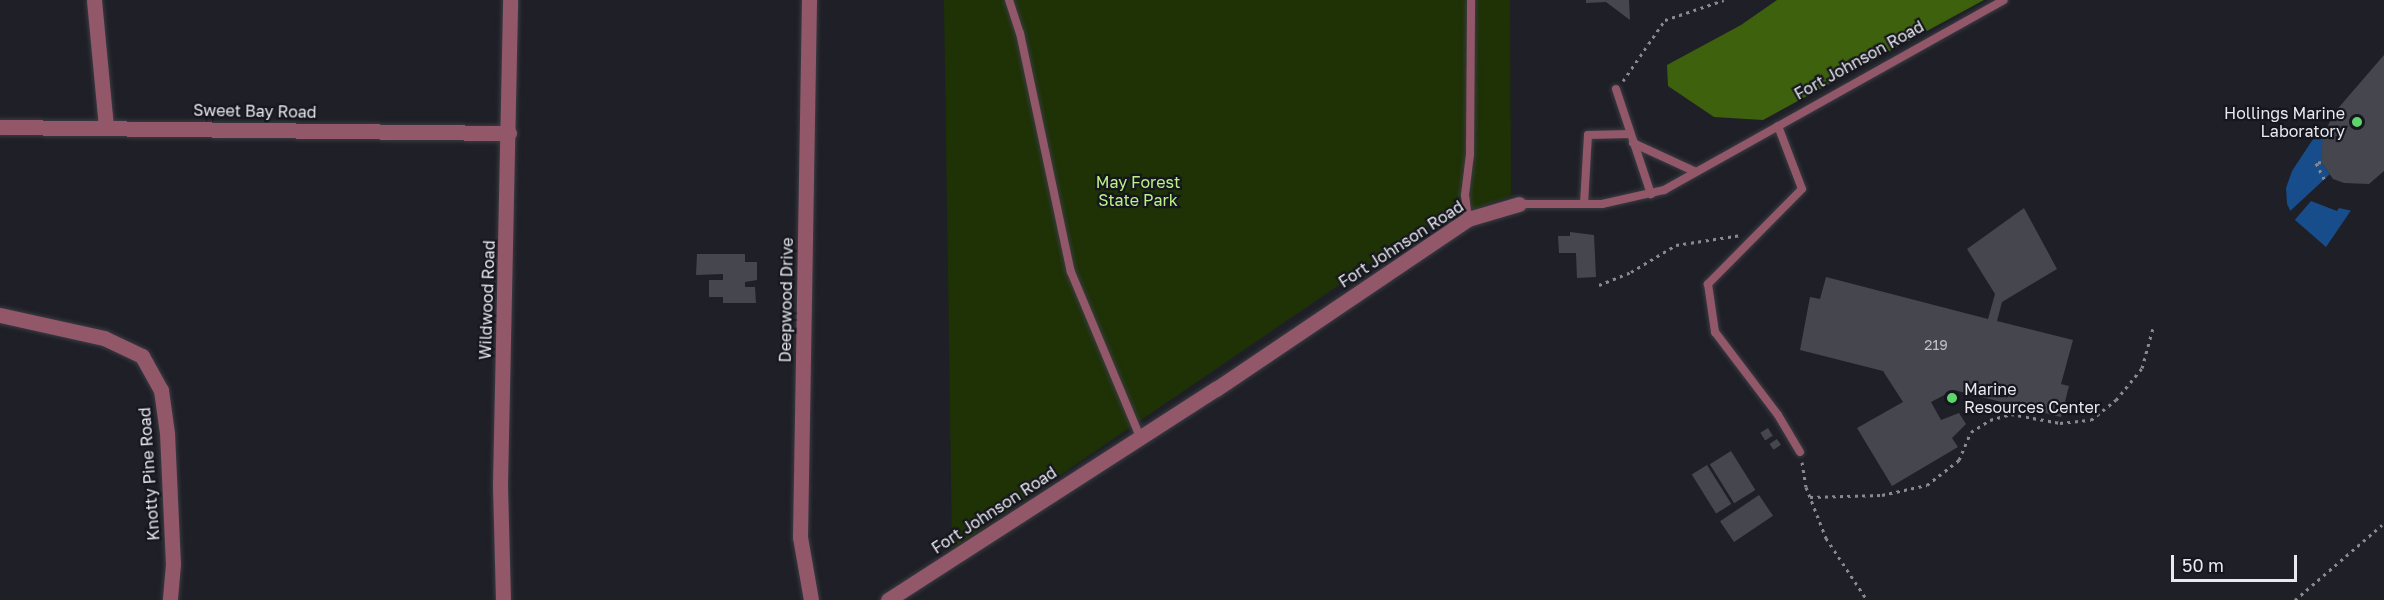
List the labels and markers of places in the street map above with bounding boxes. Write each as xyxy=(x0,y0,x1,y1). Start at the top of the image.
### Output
place label: Hollings Marine Laboratory xyxy=(2224,103,2345,141)
marker: Hollings Marine Laboratory xyxy=(2350,115,2364,129)
place label: Marine Resources Center xyxy=(1964,379,2100,417)
marker: Marine Resources Center xyxy=(1945,391,1959,405)

